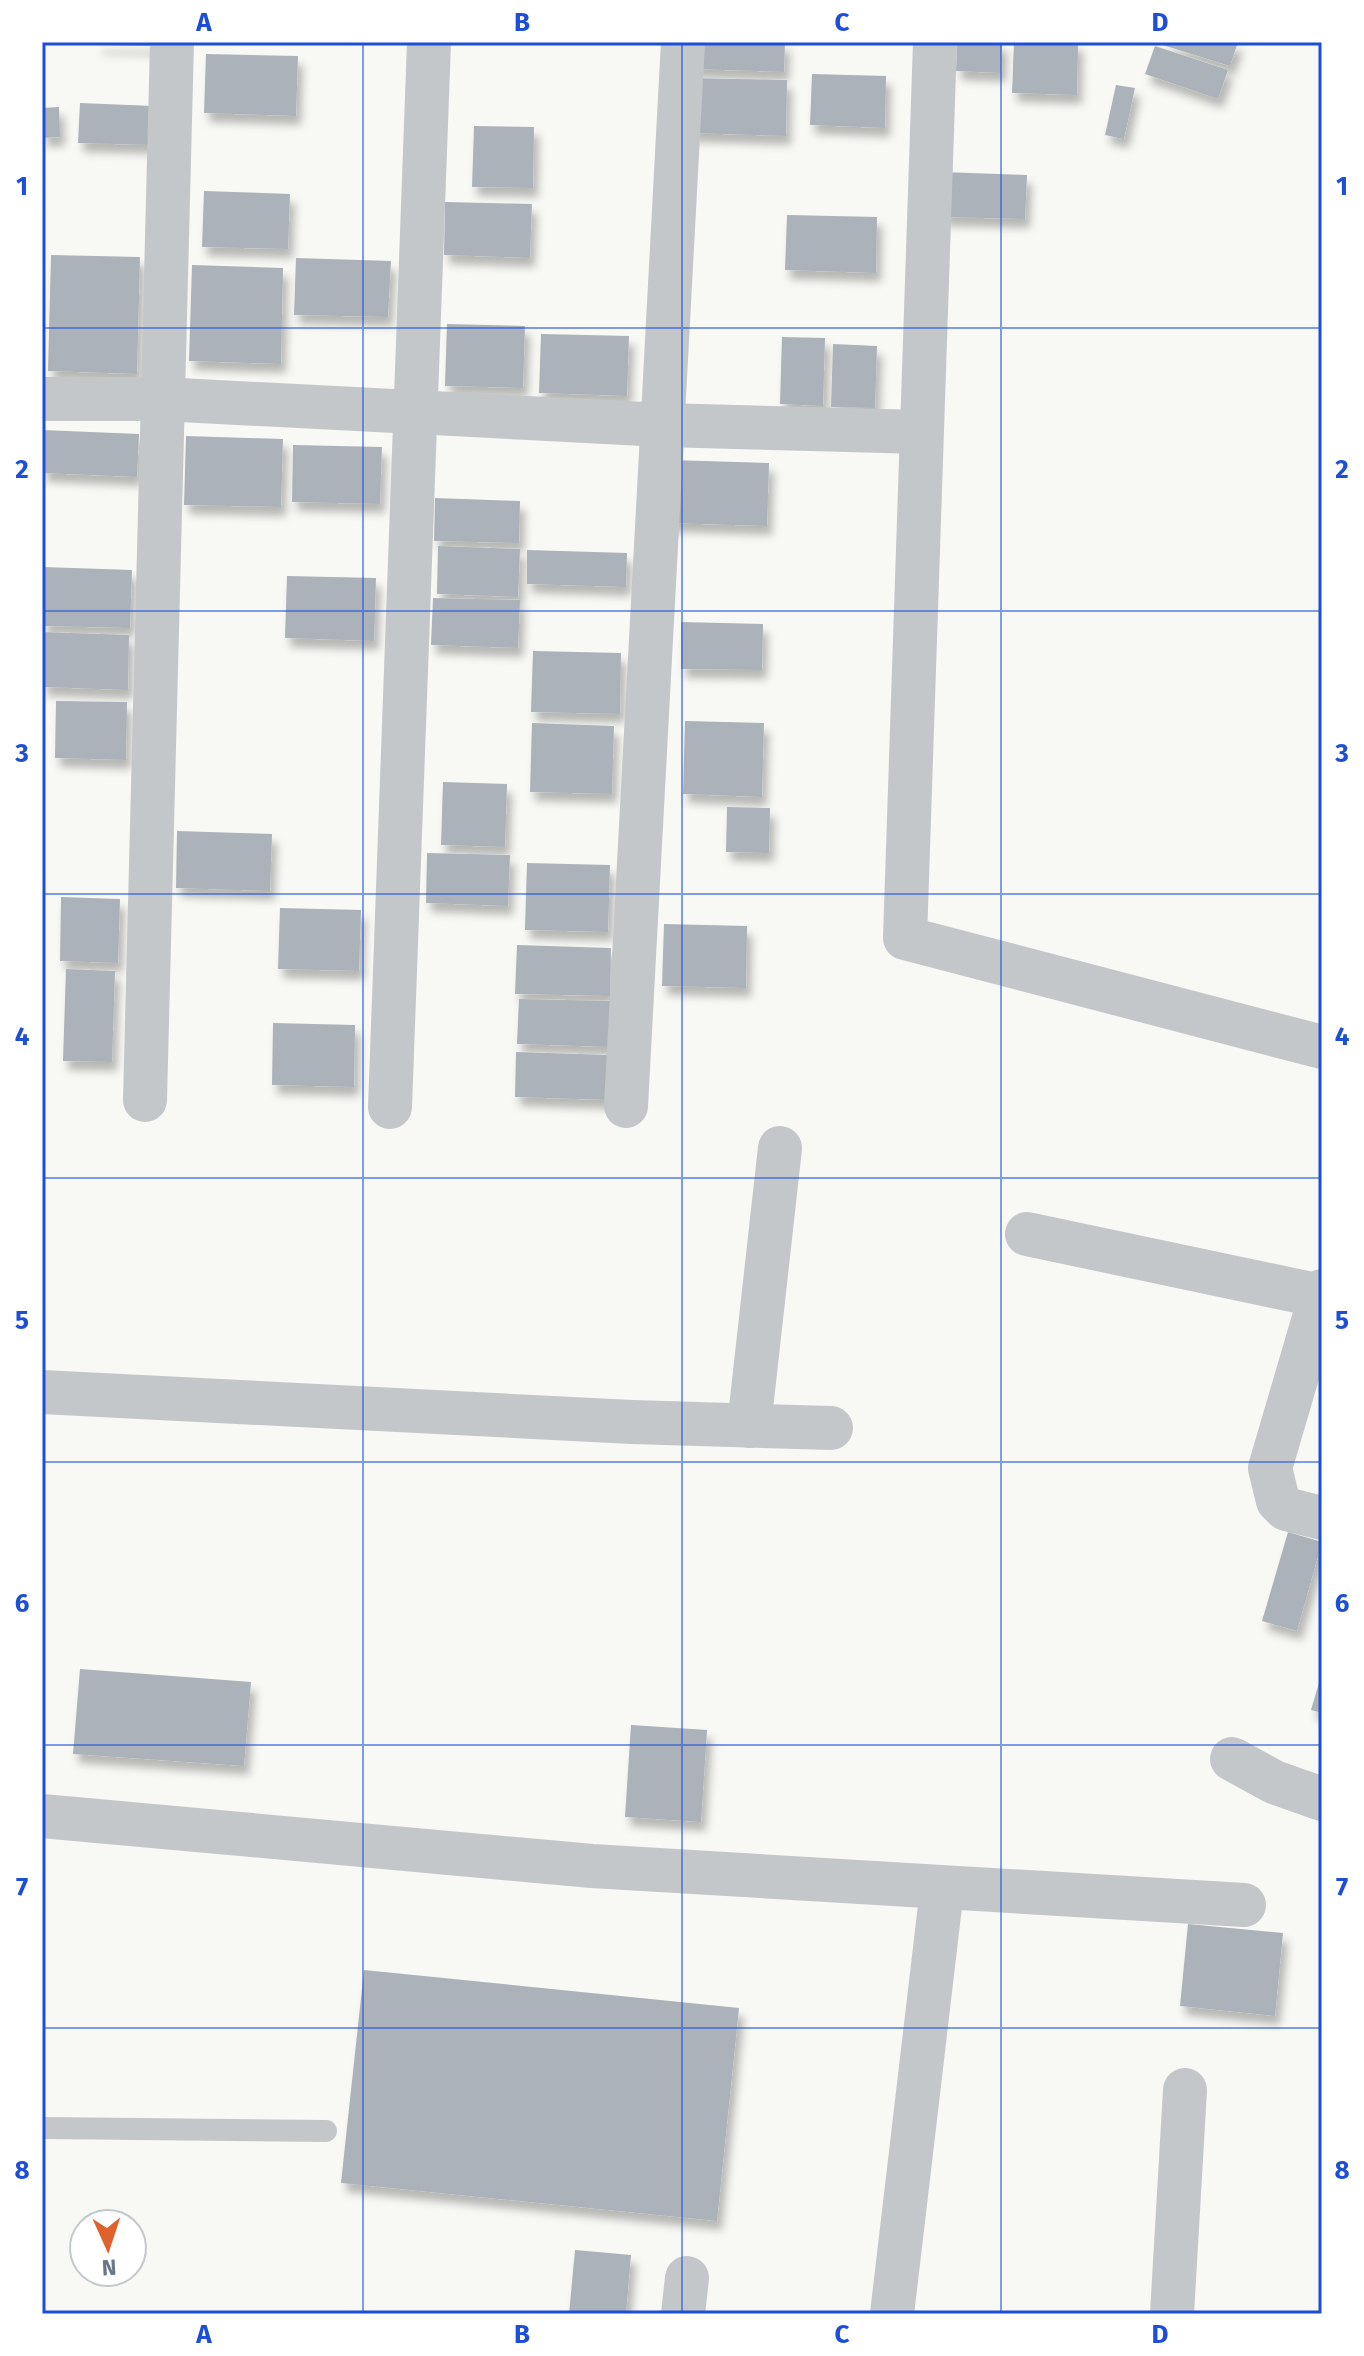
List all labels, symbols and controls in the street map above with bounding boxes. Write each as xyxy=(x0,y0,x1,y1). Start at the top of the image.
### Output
text: A xyxy=(195,7,212,38)
text: B xyxy=(514,7,530,38)
text: C xyxy=(835,7,850,38)
text: D xyxy=(1152,7,1169,38)
text: 1 xyxy=(16,171,28,202)
text: 1 xyxy=(1336,171,1348,202)
text: 2 xyxy=(15,454,29,485)
text: 2 xyxy=(1335,454,1349,485)
text: 3 xyxy=(14,738,29,769)
text: 3 xyxy=(1334,738,1349,769)
text: 4 xyxy=(15,1021,30,1052)
text: 4 xyxy=(1335,1021,1350,1052)
text: 5 xyxy=(15,1305,29,1336)
text: 5 xyxy=(1335,1305,1349,1336)
text: 6 xyxy=(15,1588,30,1619)
text: 6 xyxy=(1335,1588,1350,1619)
text: 7 xyxy=(16,1872,28,1903)
text: 7 xyxy=(1336,1872,1348,1903)
text: 8 xyxy=(14,2155,30,2186)
text: 8 xyxy=(1334,2155,1350,2186)
north arrow xyxy=(68,2208,148,2288)
text: N xyxy=(101,2254,117,2281)
text: A xyxy=(195,2319,212,2350)
text: B xyxy=(514,2319,530,2350)
text: C xyxy=(835,2319,850,2350)
text: D xyxy=(1152,2319,1169,2350)

